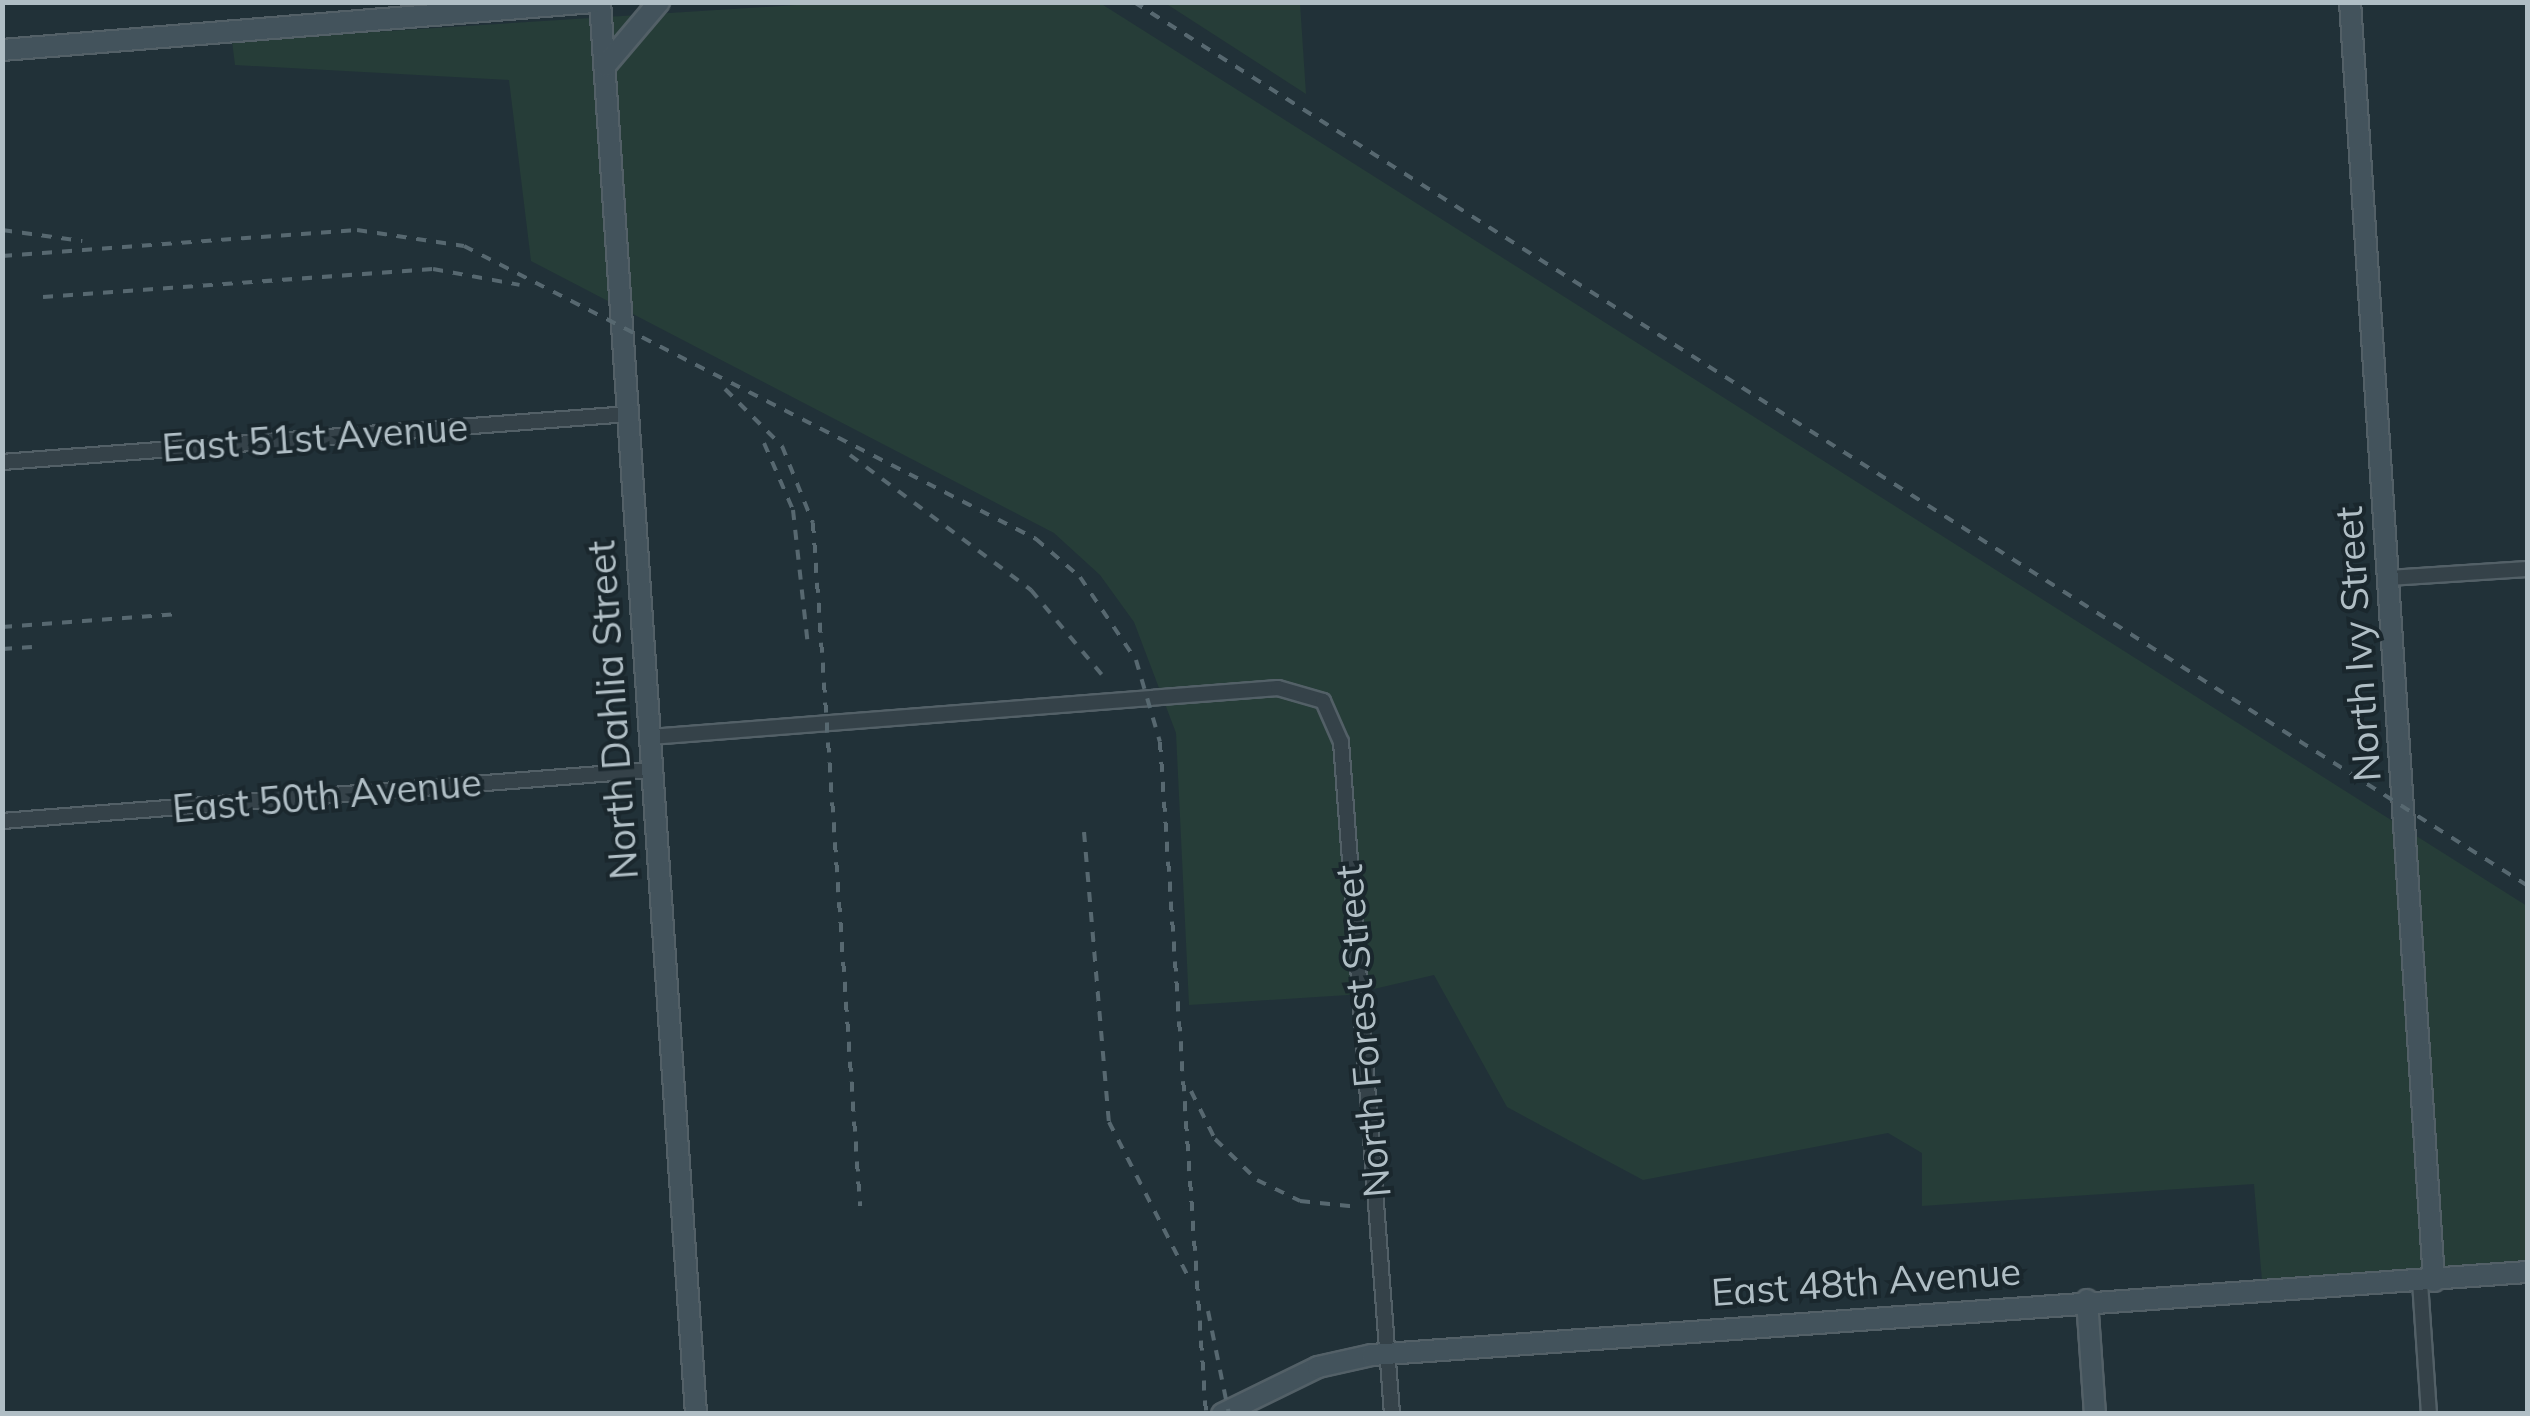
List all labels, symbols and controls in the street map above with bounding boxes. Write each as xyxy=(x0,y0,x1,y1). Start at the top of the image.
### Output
street label: East 51st Avenue xyxy=(160,405,470,471)
street label: North Ivy Street xyxy=(2326,505,2390,783)
street label: North Dahlia Street xyxy=(578,539,648,881)
street label: East 50th Avenue xyxy=(171,760,483,832)
street label: North Forest Street xyxy=(1326,863,1400,1199)
street label: East 48th Avenue xyxy=(1710,1248,2022,1316)

